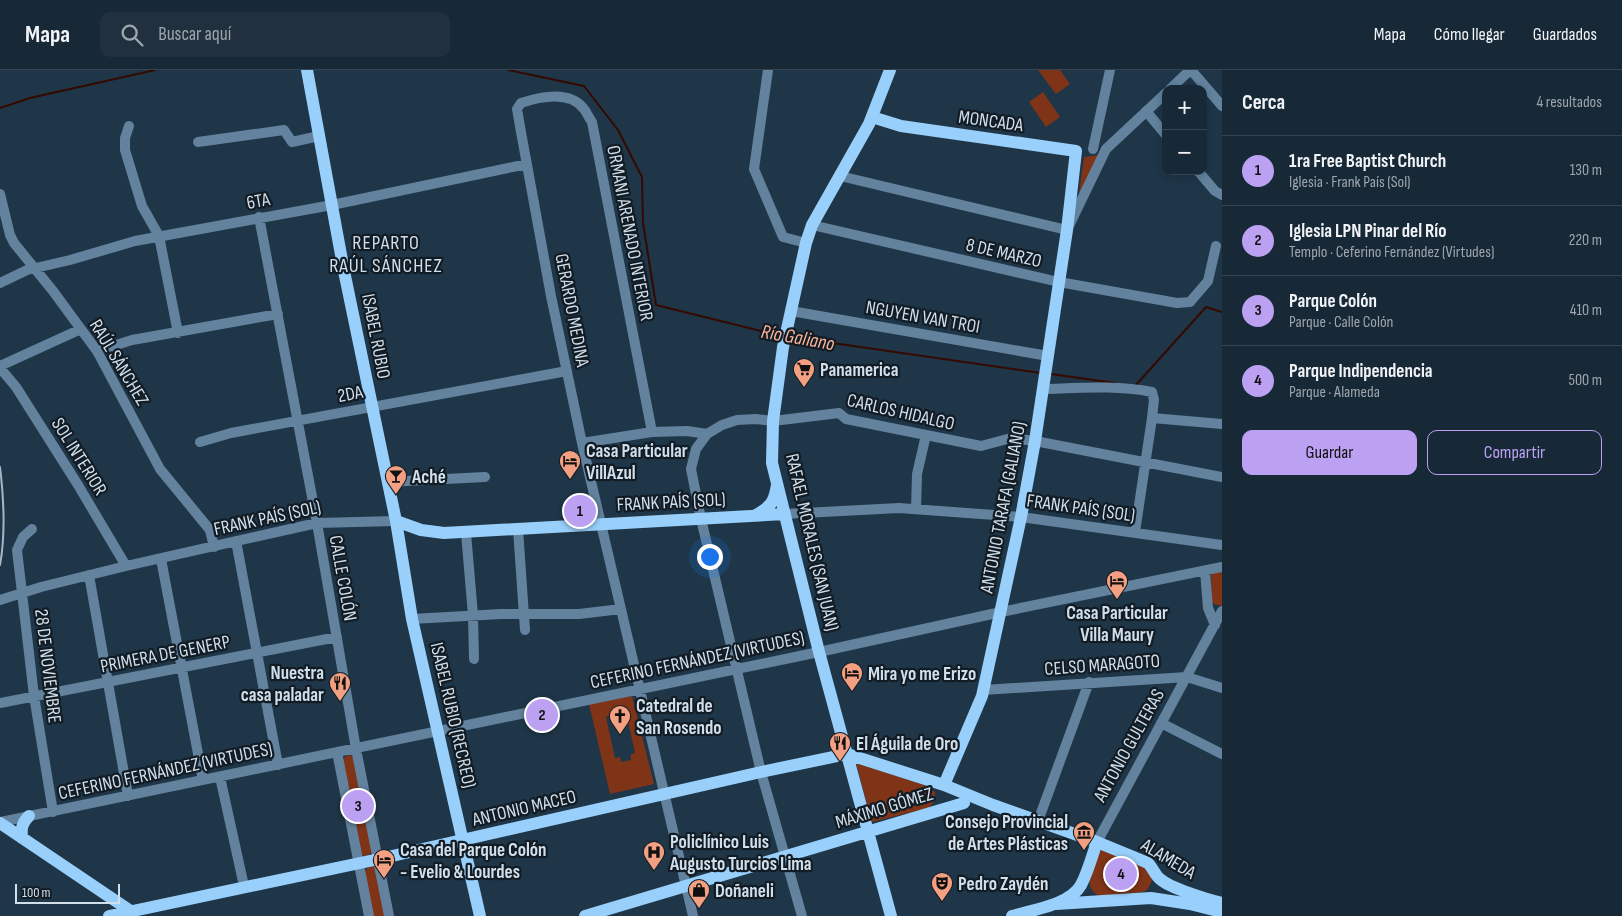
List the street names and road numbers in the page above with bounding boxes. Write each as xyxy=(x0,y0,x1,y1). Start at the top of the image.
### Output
street label: MONCADA xyxy=(957,106,1025,138)
street label: ORMANI ARENADO INTERIOR xyxy=(601,144,658,323)
street label: 6TA xyxy=(245,188,273,215)
street label: 8 DE MARZO xyxy=(964,234,1044,273)
street label: GERARDO MEDINA xyxy=(549,252,594,370)
street label: ISABEL RUBIO xyxy=(356,292,395,381)
street label: NGUYEN VAN TROI xyxy=(864,296,982,339)
street label: RAÚL SÁNCHEZ xyxy=(84,315,154,410)
street label: 2DA xyxy=(336,381,366,408)
street label: CARLOS HIDALGO xyxy=(845,389,957,436)
street label: SOL INTERIOR xyxy=(46,414,112,500)
street label: ANTONIO TARAFA (GALIANO) xyxy=(975,419,1031,596)
street label: RAFAEL MORALES (SAN JUAN) xyxy=(780,451,843,633)
street label: FRANK PAÍS (SOL) xyxy=(616,488,726,517)
street label: FRANK PAÍS (SOL) xyxy=(1025,490,1136,527)
street label: FRANK PAÍS (SOL) xyxy=(212,496,323,541)
street label: CALLE COLÓN xyxy=(324,534,361,623)
street label: 28 DE NOVIEMBRE xyxy=(29,608,66,725)
street label: CEFERINO FERNÁNDEZ (VIRTUDES) xyxy=(588,627,806,694)
street label: PRIMERA DE GENERP xyxy=(99,631,232,678)
street label: ISABEL RUBIO (RECREO) xyxy=(425,640,480,790)
street label: CELSO MARAGOTO xyxy=(1044,650,1161,681)
street label: ANTONIO GULTERAS xyxy=(1088,685,1170,807)
street label: CEFERINO FERNÁNDEZ (VIRTUDES) xyxy=(56,738,274,805)
street label: MÁXIMO GÓMEZ xyxy=(833,783,936,834)
street label: ANTONIO MACEO xyxy=(469,785,579,832)
street label: ALAMEDA xyxy=(1136,834,1201,885)

